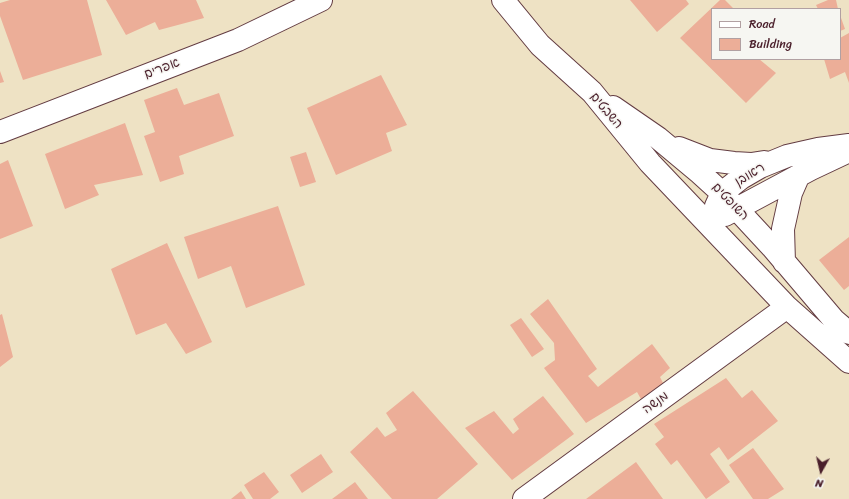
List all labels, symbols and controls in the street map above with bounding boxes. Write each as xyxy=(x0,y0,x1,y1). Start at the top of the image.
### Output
legend xyxy=(711,8,841,60)
text: Road xyxy=(749,13,775,35)
text: Building xyxy=(749,33,792,55)
street label: אפרים xyxy=(142,55,182,83)
street label: השבטים xyxy=(586,90,626,132)
street label: ראובן xyxy=(732,160,768,190)
street label: השופטים xyxy=(708,180,752,224)
street label: מנשה xyxy=(640,388,672,418)
north arrow xyxy=(801,451,841,491)
text: N xyxy=(814,473,824,493)

